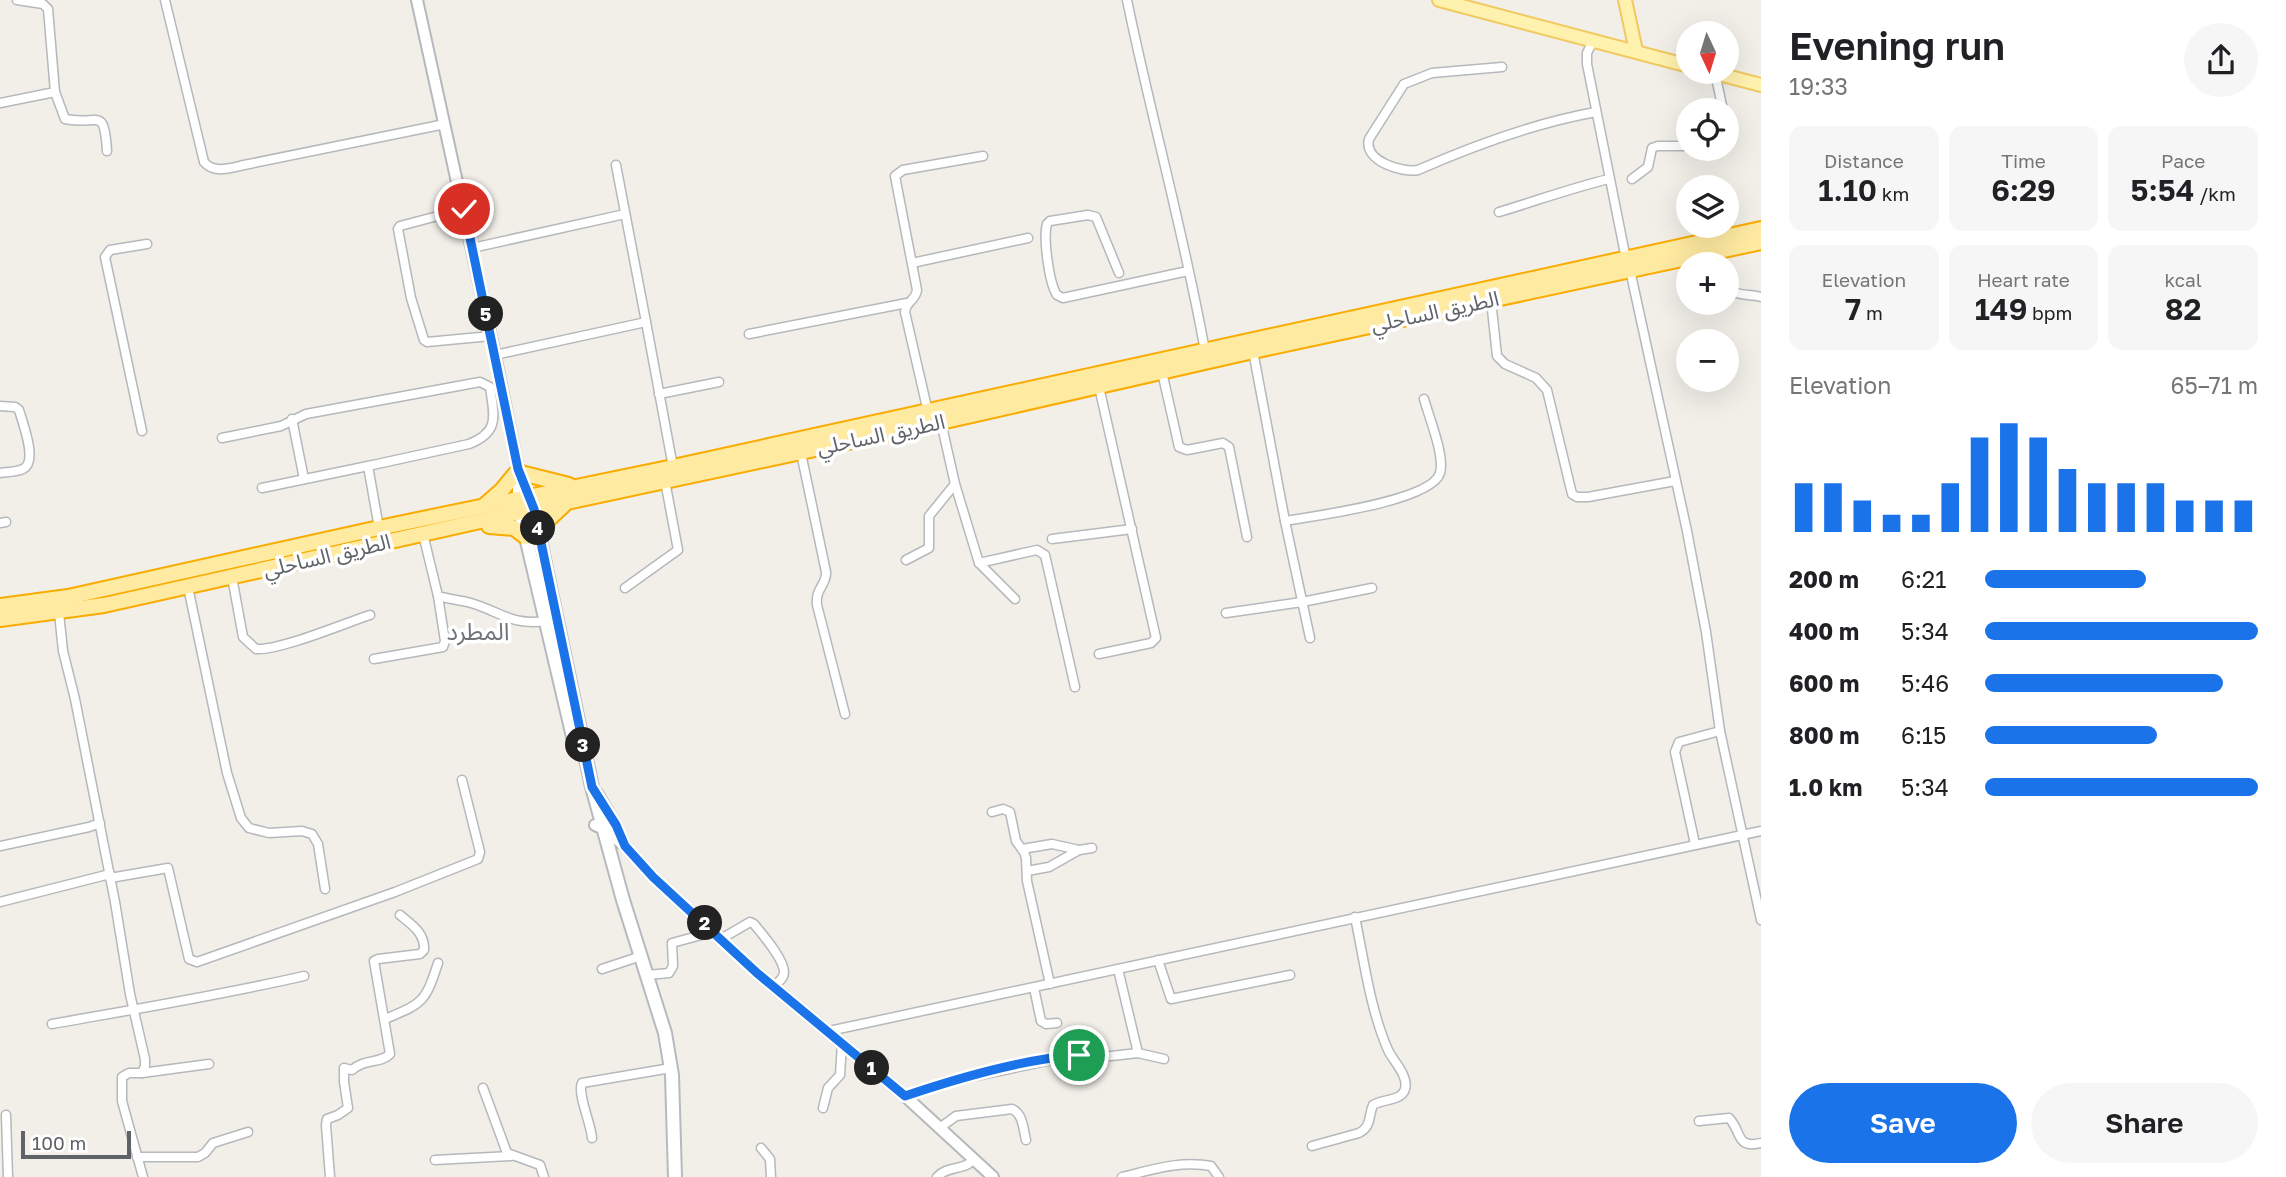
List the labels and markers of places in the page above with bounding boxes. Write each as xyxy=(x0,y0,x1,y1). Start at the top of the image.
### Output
pin xyxy=(434,179,494,239)
pin: 5 xyxy=(468,296,504,332)
pin: 4 xyxy=(520,510,556,546)
pin: 3 xyxy=(566,728,600,762)
pin: 2 xyxy=(688,906,722,940)
pin xyxy=(1049,1025,1109,1085)
pin: 1 xyxy=(854,1050,890,1086)

